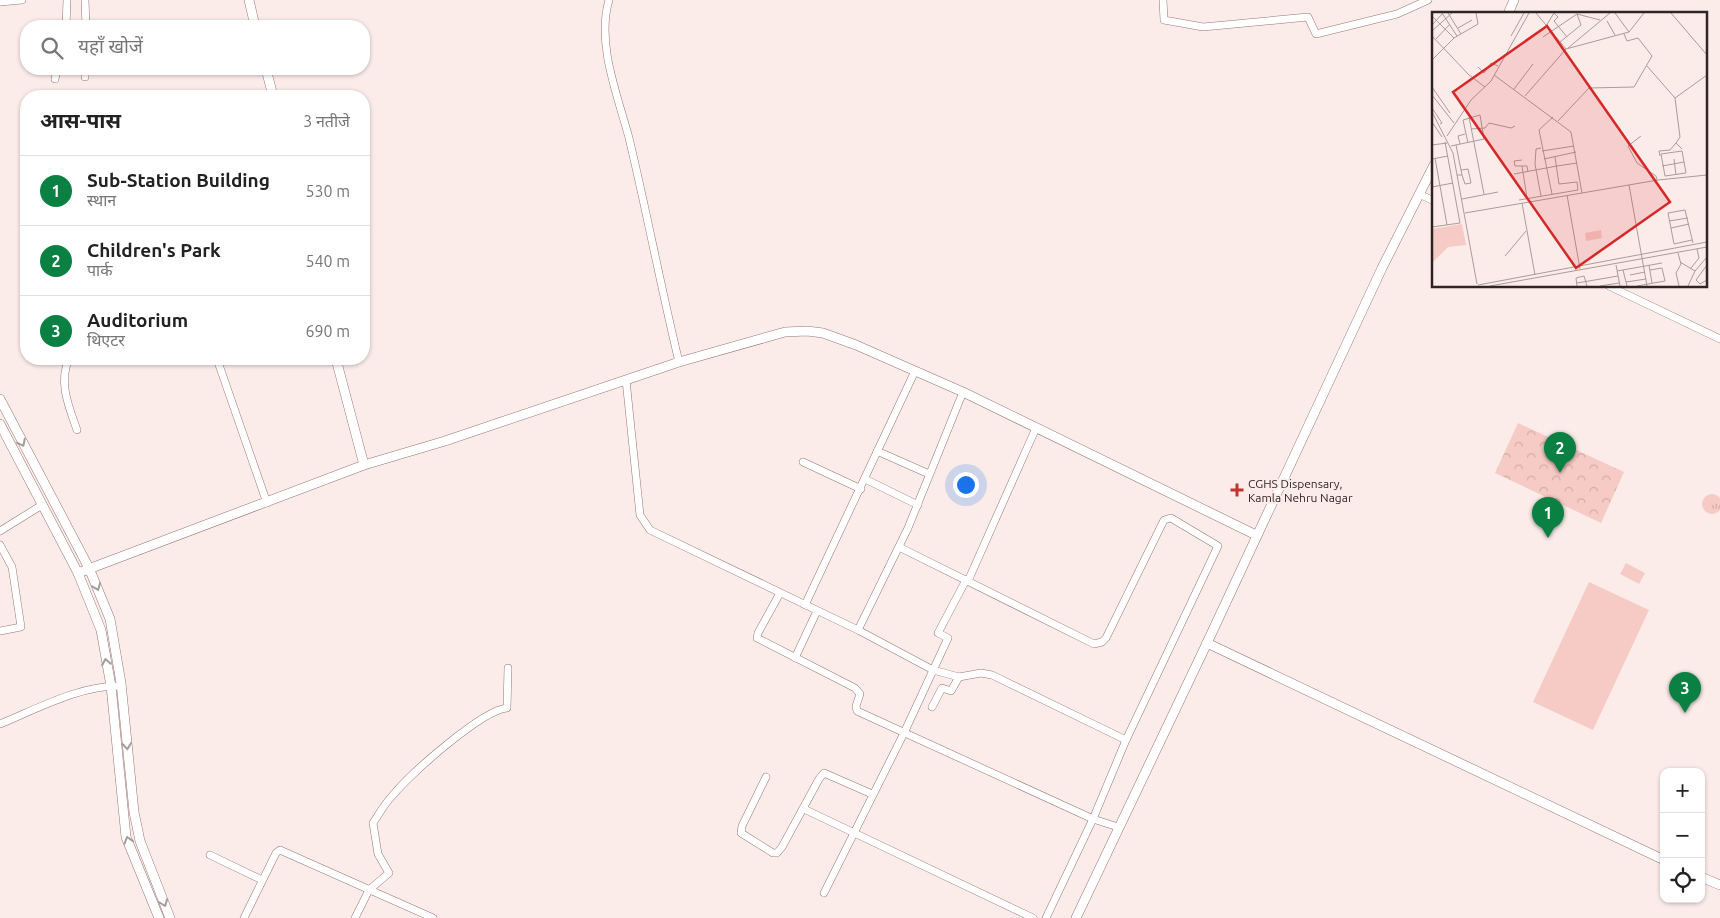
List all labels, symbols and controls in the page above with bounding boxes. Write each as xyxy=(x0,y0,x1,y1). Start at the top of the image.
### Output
inset map xyxy=(1432,12,1708,288)
search box xyxy=(20,20,370,75)
icon: search xyxy=(38,34,66,62)
text: यहाँ खोजें xyxy=(78,35,143,57)
text: आस-पास xyxy=(40,108,121,132)
text: 3 नतीजे xyxy=(303,112,350,130)
text: Sub-Station Building xyxy=(87,169,270,191)
text: 1 xyxy=(51,182,61,200)
text: 530 m xyxy=(305,182,350,200)
text: स्थान xyxy=(87,191,116,209)
text: Children's Park xyxy=(87,239,221,261)
text: 2 xyxy=(51,252,61,270)
text: 540 m xyxy=(305,252,350,270)
text: पार्क xyxy=(87,261,113,279)
text: Auditorium xyxy=(87,309,188,331)
text: 3 xyxy=(51,322,61,340)
text: 690 m xyxy=(305,322,350,340)
text: थिएटर xyxy=(87,331,125,349)
pin: 2 xyxy=(1544,432,1576,473)
one-way arrow xyxy=(16,437,26,446)
your location xyxy=(953,472,979,498)
place label: CGHS Dispensary, Kamla Nehru Nagar xyxy=(1248,477,1353,504)
marker: CGHS Dispensary, Kamla Nehru Nagar xyxy=(1230,483,1244,497)
pin: 1 xyxy=(1532,497,1564,538)
one-way arrow xyxy=(90,582,101,591)
one-way arrow xyxy=(102,657,112,666)
pin: 3 xyxy=(1669,672,1701,713)
one-way arrow xyxy=(121,742,132,750)
map controls xyxy=(1660,768,1705,903)
button: + xyxy=(1660,768,1705,813)
button: − xyxy=(1660,813,1705,858)
one-way arrow xyxy=(123,837,133,845)
button: locate xyxy=(1660,858,1705,903)
one-way arrow xyxy=(158,898,168,907)

